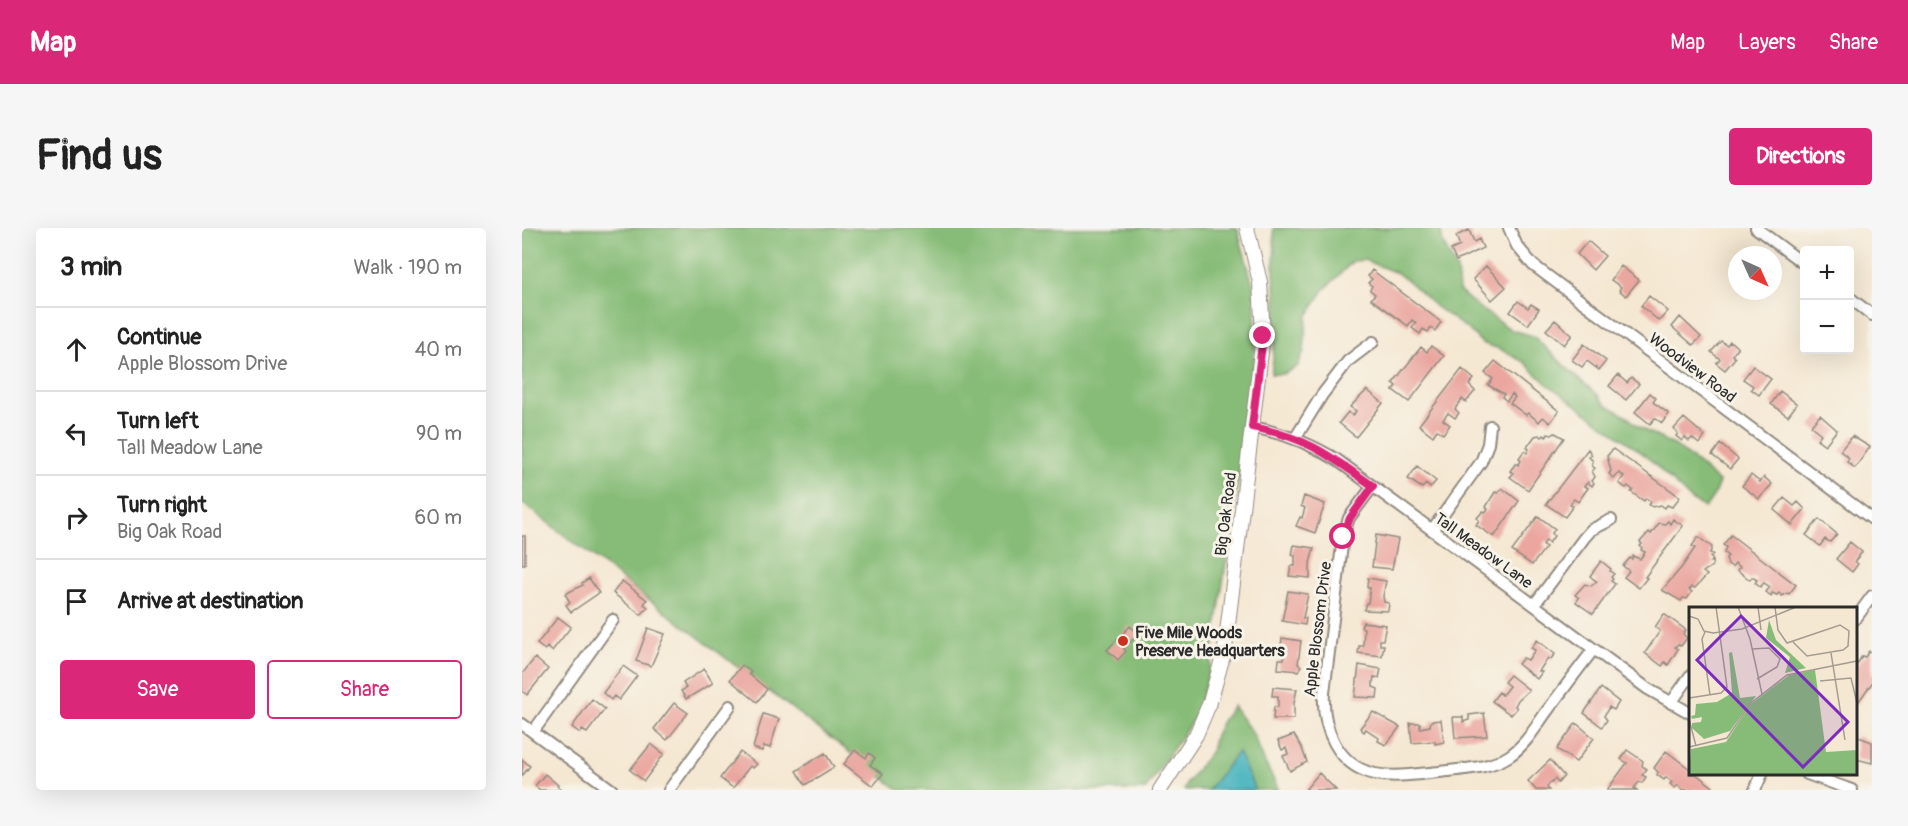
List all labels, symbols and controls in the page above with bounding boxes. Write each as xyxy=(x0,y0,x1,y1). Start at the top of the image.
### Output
text: Map xyxy=(30,25,76,60)
text: Map xyxy=(1670,29,1705,56)
text: Layers xyxy=(1738,29,1796,56)
text: Share xyxy=(1829,29,1878,56)
button: Directions xyxy=(1729,128,1872,185)
text: Find us xyxy=(36,130,162,182)
north arrow xyxy=(1728,246,1782,300)
map controls xyxy=(1800,246,1854,354)
button: + xyxy=(1800,246,1854,300)
text: 3 min xyxy=(60,251,122,283)
text: Walk · 190 m xyxy=(354,255,462,280)
button: − xyxy=(1800,300,1854,354)
route end xyxy=(1249,322,1275,348)
text: Continue xyxy=(117,323,201,351)
street label: Woodview Road xyxy=(1645,328,1740,407)
icon: ahead xyxy=(60,333,93,366)
text: 40 m xyxy=(415,337,462,362)
text: Apple Blossom Drive xyxy=(117,351,287,376)
text: Turn left xyxy=(117,407,199,435)
icon: left xyxy=(60,417,93,450)
text: 90 m xyxy=(416,421,462,446)
text: Tall Meadow Lane xyxy=(117,435,263,460)
street label: Big Oak Road xyxy=(1211,471,1241,557)
text: Turn right xyxy=(117,491,207,519)
icon: right xyxy=(60,501,93,534)
text: 60 m xyxy=(415,505,462,530)
street label: Tall Meadow Lane xyxy=(1430,508,1536,593)
text: Big Oak Road xyxy=(117,519,222,544)
route start xyxy=(1329,523,1355,549)
street label: Apple Blossom Drive xyxy=(1300,560,1336,698)
icon: arrive xyxy=(60,585,93,618)
text: Arrive at destination xyxy=(117,587,303,615)
inset map xyxy=(1689,607,1857,775)
place label: Five Mile Woods Preserve Headquarters xyxy=(1135,623,1285,661)
marker: Five Mile Woods Preserve Headquarters xyxy=(1116,634,1130,648)
button: Save xyxy=(60,660,255,719)
button: Share xyxy=(267,660,462,719)

